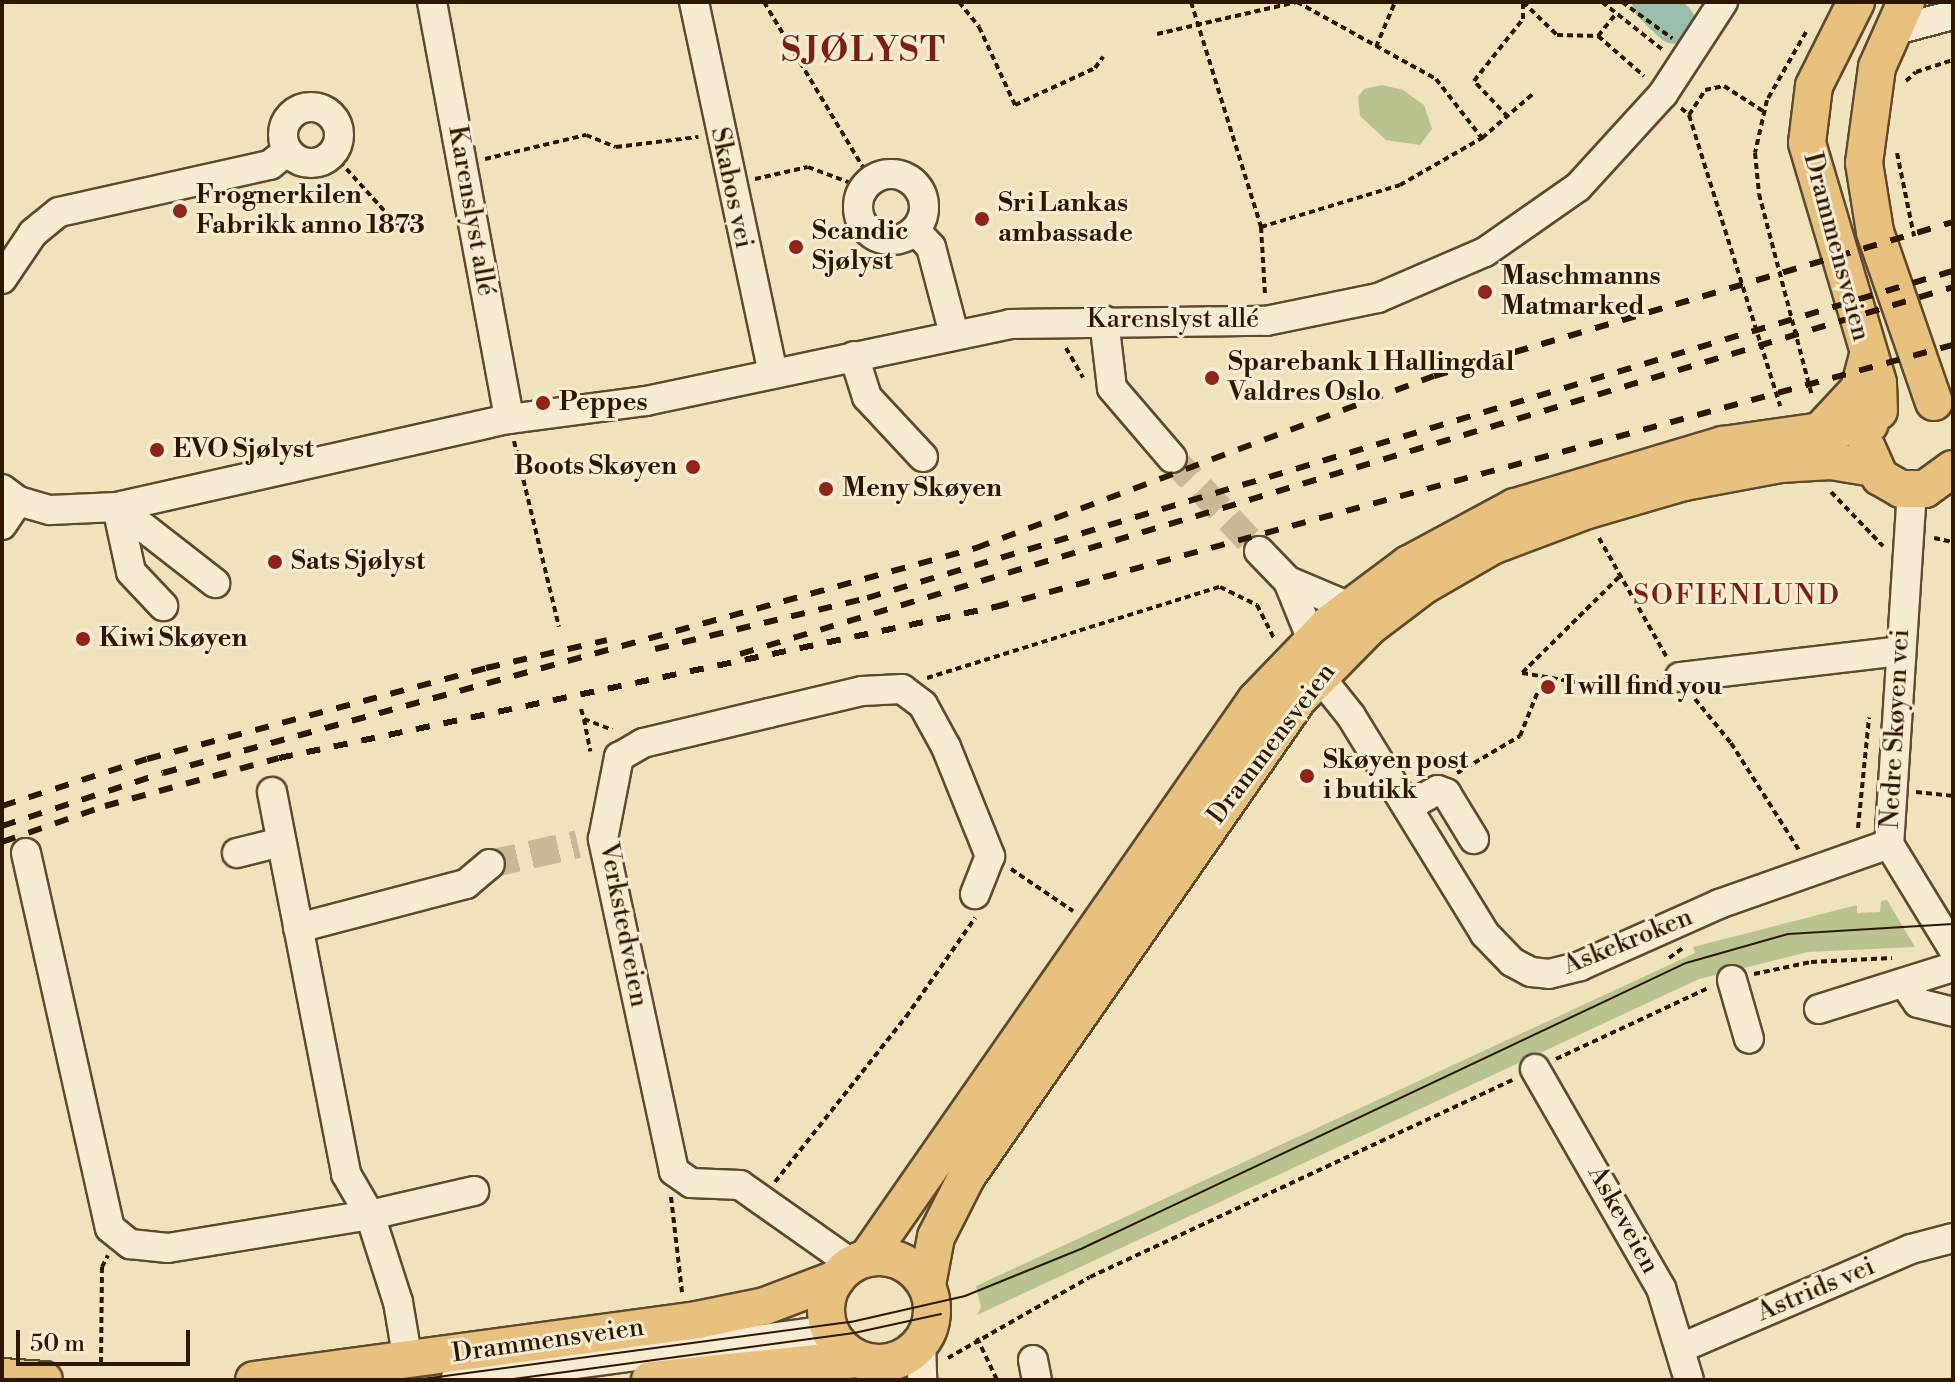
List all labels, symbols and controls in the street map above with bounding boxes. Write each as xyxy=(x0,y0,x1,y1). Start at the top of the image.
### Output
district label: SJØLYST xyxy=(781,32,947,72)
street label: Karenslyst allé xyxy=(441,123,501,299)
street label: Skabos vei xyxy=(703,125,759,251)
street label: Drammensveien xyxy=(1796,150,1876,344)
place label: Frognerkilen Fabrikk anno 1873 xyxy=(196,180,425,242)
place label: Sri Lankas ambassade xyxy=(998,188,1133,250)
marker: Frognerkilen Fabrikk anno 1873 xyxy=(171,202,189,220)
marker: Sri Lankas ambassade xyxy=(973,210,991,228)
place label: Scandic Sjølyst xyxy=(812,216,909,278)
marker: Scandic Sjølyst xyxy=(787,238,805,256)
place label: Maschmanns Matmarked xyxy=(1501,261,1661,322)
marker: Maschmanns Matmarked xyxy=(1476,283,1494,301)
street label: Karenslyst allé xyxy=(1087,304,1259,336)
place label: Sparebank 1 Hallingdal Valdres Oslo xyxy=(1228,347,1514,408)
marker: Sparebank 1 Hallingdal Valdres Oslo xyxy=(1203,369,1221,387)
place label: Peppes xyxy=(559,387,648,419)
marker: Peppes xyxy=(534,394,552,412)
place label: EVO Sjølyst xyxy=(173,434,314,466)
marker: EVO Sjølyst xyxy=(148,441,166,459)
place label: Boots Skøyen xyxy=(514,451,677,483)
marker: Boots Skøyen xyxy=(684,458,702,476)
place label: Meny Skøyen xyxy=(842,473,1002,505)
marker: Meny Skøyen xyxy=(817,480,835,498)
place label: Sats Sjølyst xyxy=(291,546,425,578)
marker: Sats Sjølyst xyxy=(266,553,284,571)
district label: SOFIENLUND xyxy=(1633,579,1841,613)
place label: Kiwi Skøyen xyxy=(99,623,247,655)
street label: Nedre Skøyen vei xyxy=(1875,628,1917,830)
marker: Kiwi Skøyen xyxy=(74,630,92,648)
street label: Drammensveien xyxy=(1201,657,1343,831)
place label: I will find you xyxy=(1564,671,1722,703)
marker: I will find you xyxy=(1539,678,1557,696)
place label: Skøyen post i butikk xyxy=(1323,745,1468,806)
marker: Skøyen post i butikk xyxy=(1298,767,1316,785)
street label: Verkstedveien xyxy=(592,840,654,1010)
street label: Askekroken xyxy=(1559,902,1697,982)
street label: Askeveien xyxy=(1581,1161,1665,1279)
street label: Astrids vei xyxy=(1753,1251,1879,1329)
street label: Drammensveien xyxy=(450,1312,646,1370)
scale bar xyxy=(20,1314,194,1364)
text: 50 m xyxy=(30,1329,85,1359)

